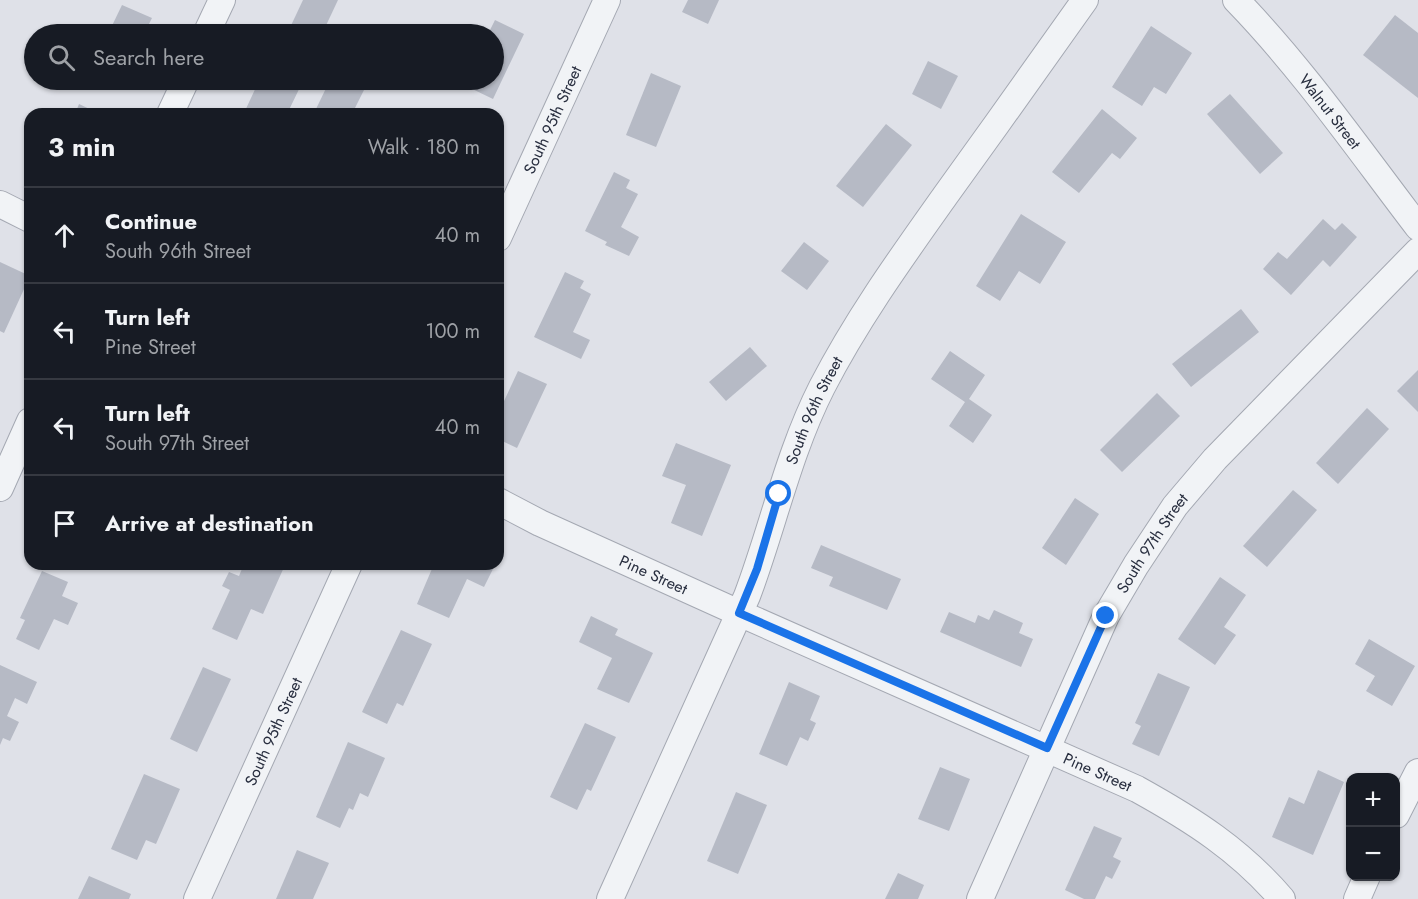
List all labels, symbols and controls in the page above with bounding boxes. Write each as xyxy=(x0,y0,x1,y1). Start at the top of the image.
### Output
search box xyxy=(24,24,504,90)
icon: search xyxy=(45,41,78,74)
text: Search here xyxy=(93,41,204,73)
street label: South 95th Street xyxy=(517,62,587,178)
street label: Walnut Street xyxy=(1294,69,1367,154)
text: 3 min xyxy=(48,128,115,166)
text: Walk · 180 m xyxy=(368,133,480,162)
text: Continue xyxy=(105,205,197,237)
icon: ahead xyxy=(48,219,81,252)
text: 40 m xyxy=(435,221,480,250)
text: South 96th Street xyxy=(105,237,251,266)
text: Turn left xyxy=(105,301,190,333)
icon: left xyxy=(48,315,81,348)
text: 100 m xyxy=(425,317,480,346)
text: Pine Street xyxy=(105,333,196,362)
street label: South 96th Street xyxy=(779,352,848,468)
text: Turn left xyxy=(105,397,190,429)
icon: left xyxy=(48,411,81,444)
text: 40 m xyxy=(435,413,480,442)
text: South 97th Street xyxy=(105,429,249,458)
route start xyxy=(765,480,791,506)
street label: South 97th Street xyxy=(1111,488,1193,597)
icon: arrive xyxy=(48,507,81,540)
text: Arrive at destination xyxy=(105,507,314,539)
street label: Pine Street xyxy=(616,549,691,600)
route end xyxy=(1092,602,1118,628)
street label: South 95th Street xyxy=(238,673,308,789)
street label: Pine Street xyxy=(1060,746,1136,797)
map controls xyxy=(1346,773,1400,881)
button: + xyxy=(1346,773,1400,827)
button: − xyxy=(1346,827,1400,881)

